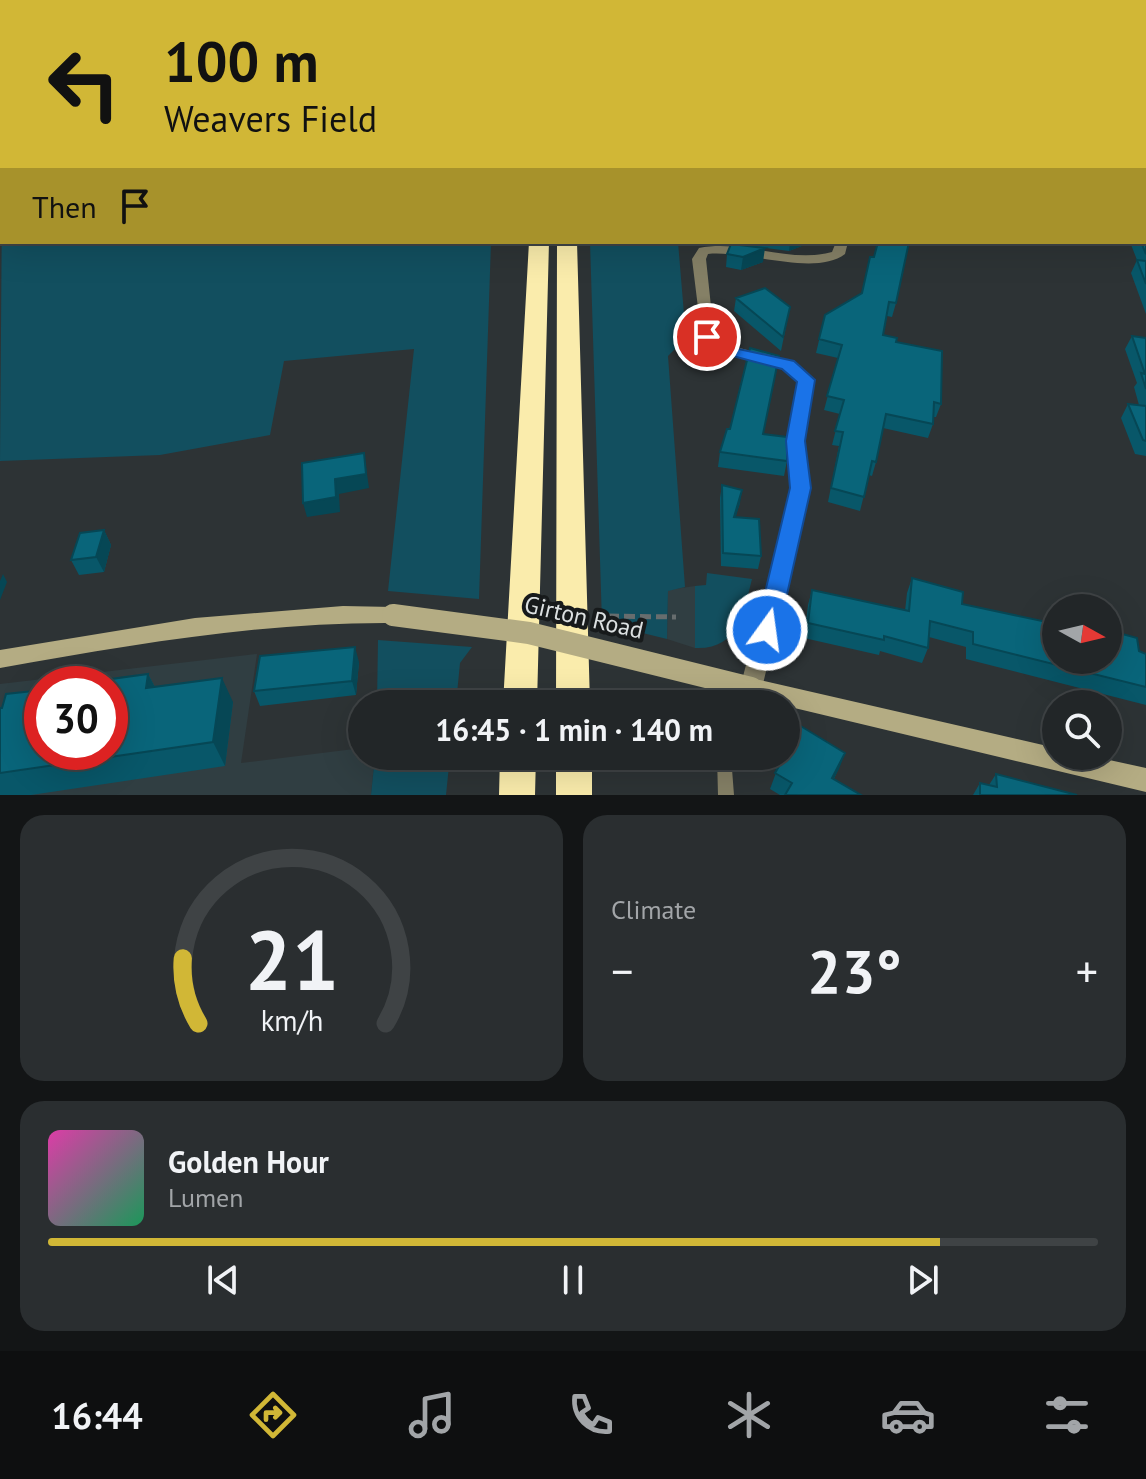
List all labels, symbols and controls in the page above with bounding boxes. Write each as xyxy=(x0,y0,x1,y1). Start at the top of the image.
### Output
text: 100 m xyxy=(164,25,319,97)
icon: left xyxy=(32,32,136,136)
text: Weavers Field xyxy=(164,95,377,142)
icon: arrive xyxy=(113,184,157,228)
text: Then xyxy=(32,187,97,226)
pin xyxy=(673,303,741,371)
icon: arrive xyxy=(685,315,729,359)
street label: Girton Road xyxy=(522,588,646,646)
position arrow xyxy=(725,588,809,672)
north arrow xyxy=(1042,594,1122,674)
map controls xyxy=(1042,594,1122,770)
speed limit sign: 30 xyxy=(24,666,128,770)
button: search xyxy=(1042,690,1122,770)
text: 16:45 · 1 min · 140 m xyxy=(435,710,713,749)
text: Climate xyxy=(611,893,696,926)
text: 21 xyxy=(244,905,339,1013)
text: 23° xyxy=(807,932,902,1010)
text: − xyxy=(611,942,633,999)
text: + xyxy=(1076,942,1098,999)
text: km/h xyxy=(260,1002,323,1039)
text: Golden Hour xyxy=(168,1142,329,1181)
text: Lumen xyxy=(168,1181,243,1214)
icon: previous xyxy=(201,1258,245,1302)
icon: pause xyxy=(551,1258,595,1302)
icon: next xyxy=(901,1258,945,1302)
icon: directions xyxy=(245,1387,301,1443)
icon: music xyxy=(404,1387,460,1443)
icon: phone xyxy=(563,1387,619,1443)
icon: climate xyxy=(721,1387,777,1443)
icon: car xyxy=(880,1387,936,1443)
icon: filters xyxy=(1039,1387,1095,1443)
text: 16:44 xyxy=(51,1392,143,1439)

